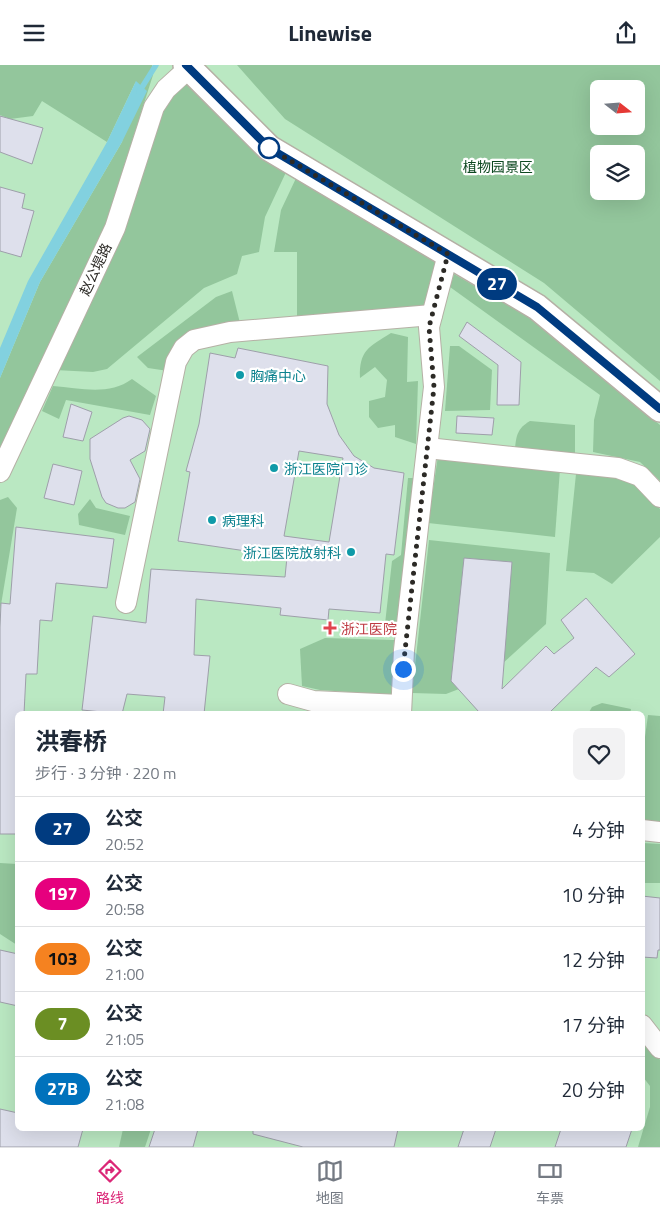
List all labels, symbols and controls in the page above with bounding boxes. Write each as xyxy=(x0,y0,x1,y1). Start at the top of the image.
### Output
text: Linewise xyxy=(288,16,372,50)
icon: menu xyxy=(20,19,48,47)
icon: share xyxy=(612,19,640,47)
north arrow xyxy=(590,80,645,135)
map controls xyxy=(590,80,645,200)
unlabelled marker xyxy=(258,137,280,159)
button: layers xyxy=(590,145,645,200)
park label: 植物园景区 xyxy=(463,156,533,177)
street label: 赵公堤路 xyxy=(73,239,116,300)
line badge: 27 xyxy=(474,268,520,300)
text: 27 xyxy=(487,270,507,297)
place label: 胸痛中心 xyxy=(250,365,306,386)
marker: 胸痛中心 xyxy=(234,369,246,381)
place label: 浙江医院门诊 xyxy=(284,458,368,479)
marker: 浙江医院门诊 xyxy=(268,462,280,474)
place label: 病理科 xyxy=(222,510,264,531)
marker: 病理科 xyxy=(206,514,218,526)
place label: 浙江医院放射科 xyxy=(243,542,341,563)
marker: 浙江医院放射科 xyxy=(345,546,357,558)
place label: 浙江医院 xyxy=(341,618,397,639)
marker: 浙江医院 xyxy=(323,621,337,635)
your location xyxy=(391,657,416,682)
text: 洪春桥 xyxy=(35,723,107,759)
button: heart xyxy=(573,728,625,780)
text: 步行 · 3 分钟 · 220 m xyxy=(35,761,176,785)
text: 公交 xyxy=(105,803,143,832)
text: 27 xyxy=(52,815,73,842)
text: 4 分钟 xyxy=(572,815,625,844)
text: 20:52 xyxy=(105,832,144,856)
text: 公交 xyxy=(105,868,143,897)
text: 197 xyxy=(47,880,78,907)
text: 10 分钟 xyxy=(562,880,625,909)
text: 20:58 xyxy=(105,897,144,921)
text: 公交 xyxy=(105,933,143,962)
text: 103 xyxy=(47,945,78,972)
text: 12 分钟 xyxy=(562,945,625,974)
text: 21:00 xyxy=(105,962,144,986)
text: 公交 xyxy=(105,998,143,1027)
text: 7 xyxy=(57,1010,68,1037)
text: 17 分钟 xyxy=(562,1010,625,1039)
text: 21:05 xyxy=(105,1027,144,1051)
text: 公交 xyxy=(105,1063,143,1092)
text: 27B xyxy=(47,1075,78,1102)
text: 20 分钟 xyxy=(562,1075,625,1104)
text: 21:08 xyxy=(105,1092,144,1116)
tab: 路线 xyxy=(96,1157,124,1208)
tab: 地图 xyxy=(316,1157,344,1208)
tab: 车票 xyxy=(536,1157,564,1208)

